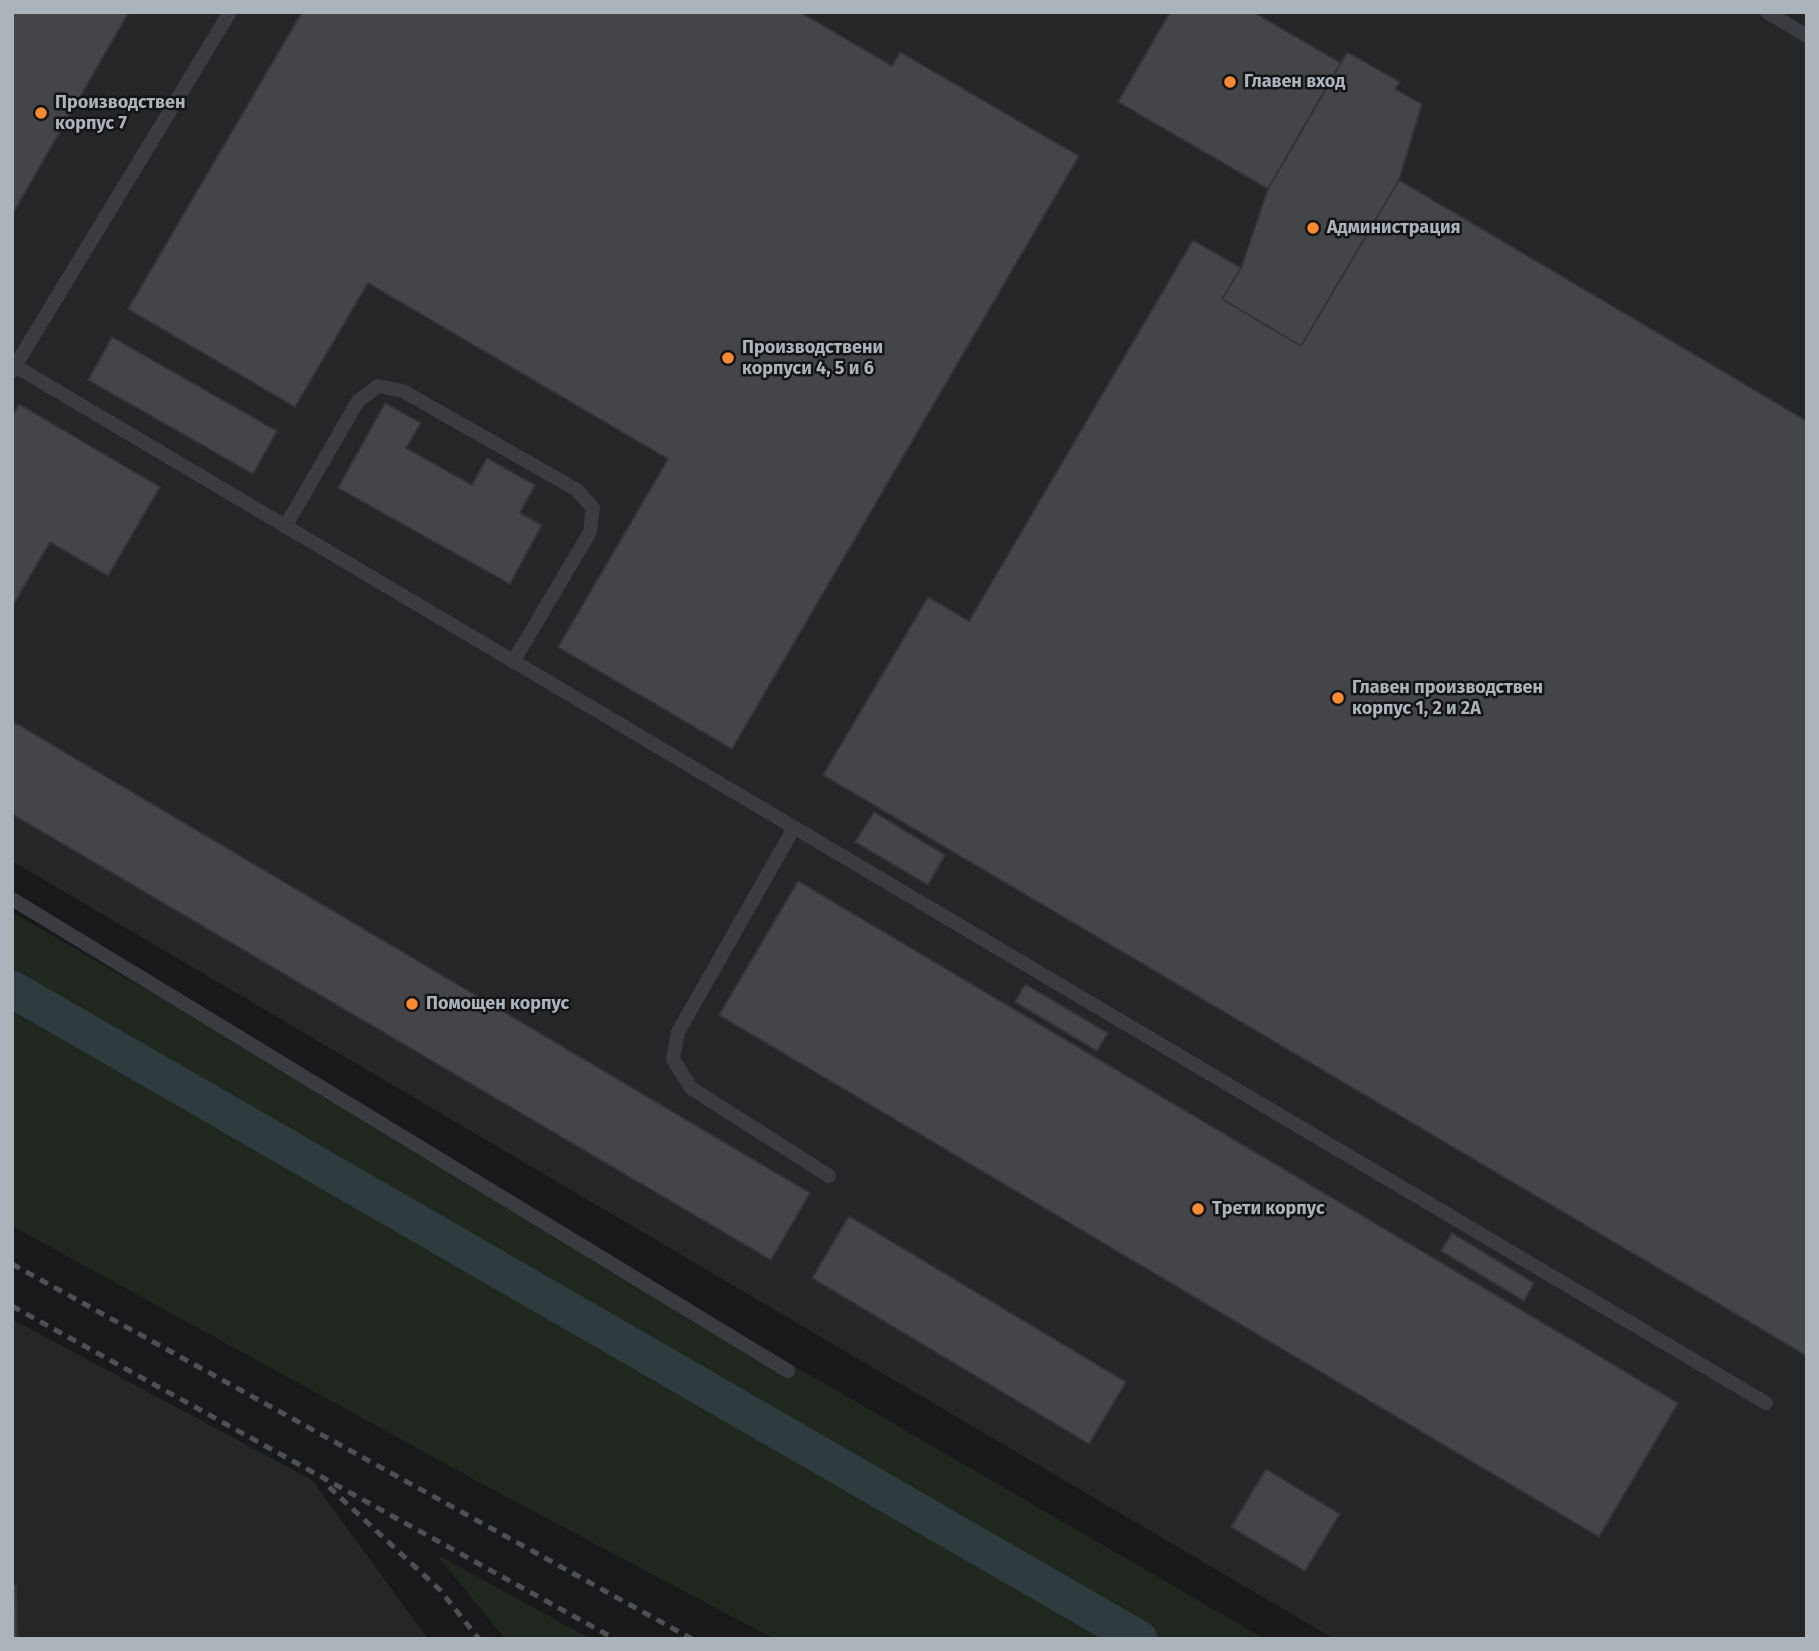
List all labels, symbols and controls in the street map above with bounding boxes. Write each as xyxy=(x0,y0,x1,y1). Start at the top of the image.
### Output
place label: Главен вход xyxy=(1244,71,1345,93)
marker: Главен вход xyxy=(1222,74,1238,90)
place label: Производствeн корпус 7 xyxy=(55,92,186,134)
marker: Производствeн корпус 7 xyxy=(33,105,49,121)
place label: Администрация xyxy=(1327,217,1461,239)
marker: Администрация xyxy=(1305,220,1321,236)
place label: Производствени корпуси 4, 5 и 6 xyxy=(742,337,883,380)
marker: Производствени корпуси 4, 5 и 6 xyxy=(720,350,736,366)
place label: Главен производствен корпус 1, 2 и 2А xyxy=(1352,677,1543,720)
marker: Главен производствен корпус 1, 2 и 2А xyxy=(1330,690,1346,706)
place label: Помощен корпус xyxy=(426,993,569,1015)
marker: Помощен корпус xyxy=(404,996,420,1012)
place label: Трети корпус xyxy=(1212,1198,1325,1220)
marker: Трети корпус xyxy=(1190,1201,1206,1217)

